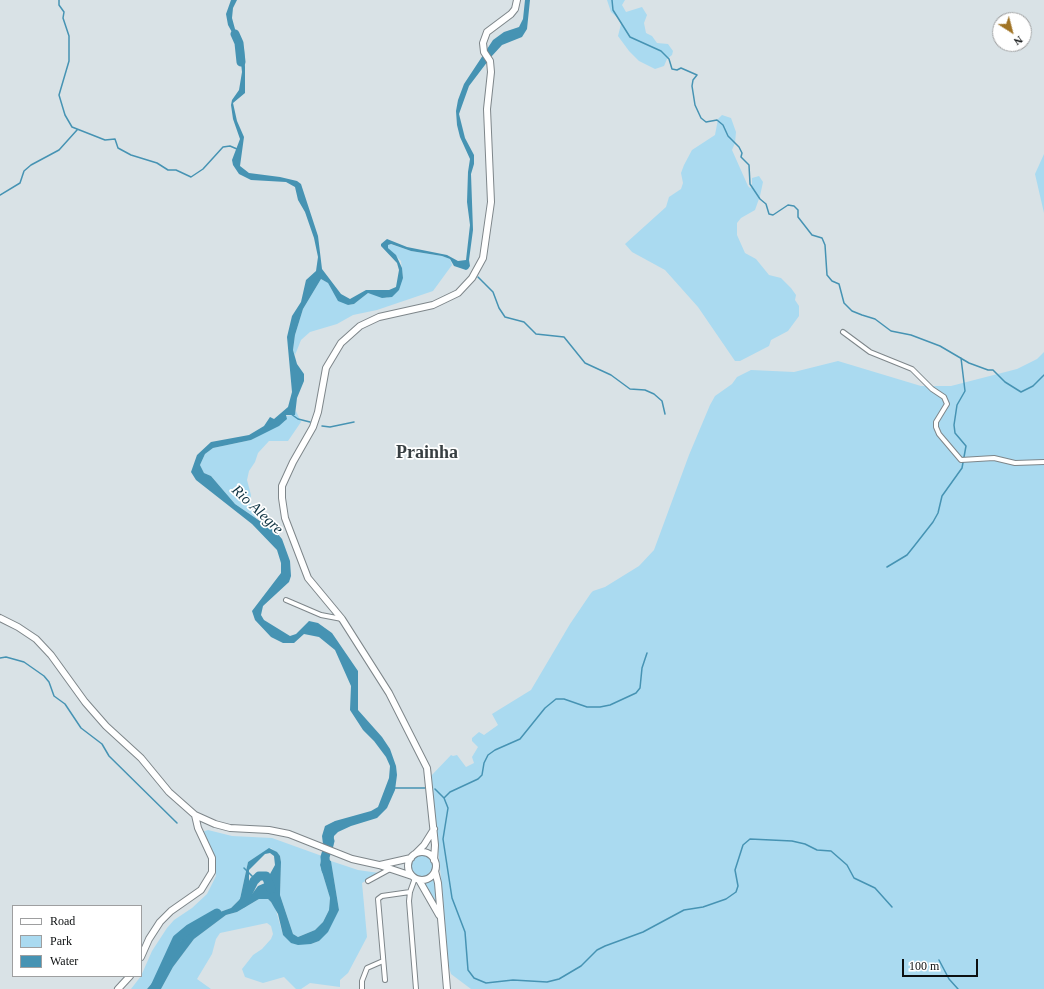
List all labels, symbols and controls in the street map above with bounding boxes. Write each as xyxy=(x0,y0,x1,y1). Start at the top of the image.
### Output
north arrow xyxy=(992,12,1032,52)
text: N xyxy=(1012,34,1025,48)
district label: Prainha xyxy=(396,442,458,464)
water label: Rio Alegre xyxy=(227,482,287,538)
legend xyxy=(12,905,142,977)
text: Road xyxy=(50,914,75,928)
text: Park xyxy=(50,934,72,948)
scale bar xyxy=(904,951,980,977)
text: Water xyxy=(50,954,78,968)
text: 100 m xyxy=(909,959,939,973)

